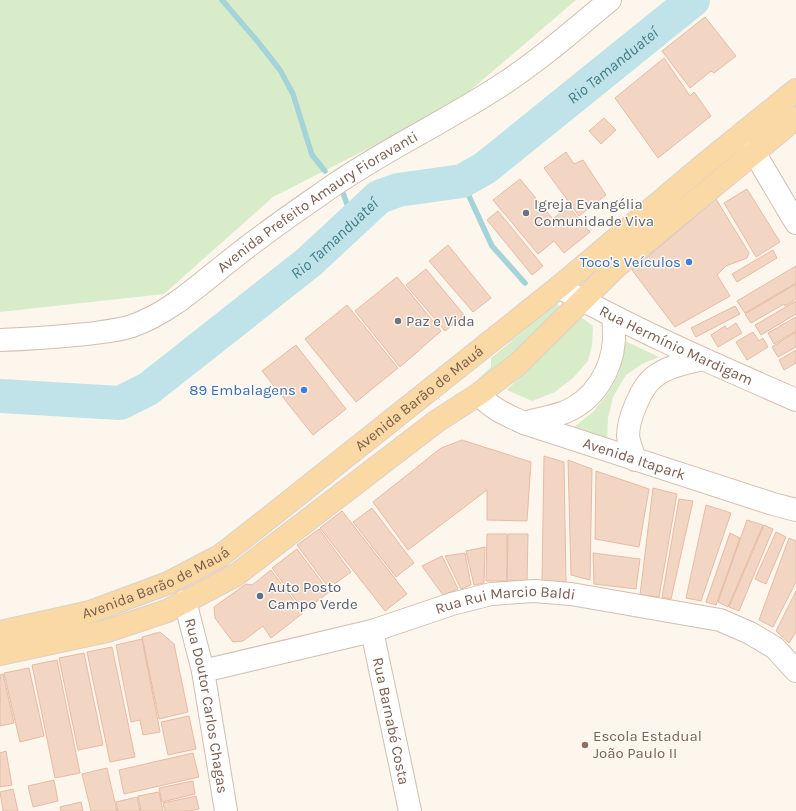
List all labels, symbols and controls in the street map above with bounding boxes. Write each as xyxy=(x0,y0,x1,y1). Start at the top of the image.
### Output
water label: Rio Tamanduateí xyxy=(563,22,663,108)
street label: Avenida Prefeito Amaury Fioravanti xyxy=(213,127,421,276)
water label: Rio Tamanduateí xyxy=(286,193,383,283)
place label: Igreja Evangélia Comunidade Viva xyxy=(534,195,654,230)
marker: Igreja Evangélia Comunidade Viva xyxy=(521,208,531,218)
place label: Toco's Veículos xyxy=(580,253,681,271)
marker: Toco's Veículos xyxy=(684,257,694,267)
street label: Rua Hermínio Mardigam xyxy=(596,301,756,389)
place label: Paz e Vida xyxy=(406,312,475,330)
marker: Paz e Vida xyxy=(393,316,403,326)
street label: Avenida Barão de Mauá xyxy=(351,342,487,455)
place label: 89 Embalagens xyxy=(189,381,296,399)
marker: 89 Embalagens xyxy=(299,385,309,395)
street label: Avenida Itapark xyxy=(581,434,688,484)
street label: Avenida Barão de Mauá xyxy=(80,543,233,622)
place label: Auto Posto Campo Verde xyxy=(268,578,358,613)
street label: Rua Rui Marcio Baldi xyxy=(433,582,577,618)
marker: Auto Posto Campo Verde xyxy=(255,591,265,601)
street label: Rua Doutor Carlos Chagas xyxy=(181,616,232,795)
street label: Rua Barnabé Costa xyxy=(369,656,413,786)
place label: Escola Estadual João Paulo II xyxy=(593,727,702,762)
marker: Escola Estadual João Paulo II xyxy=(580,740,590,750)

